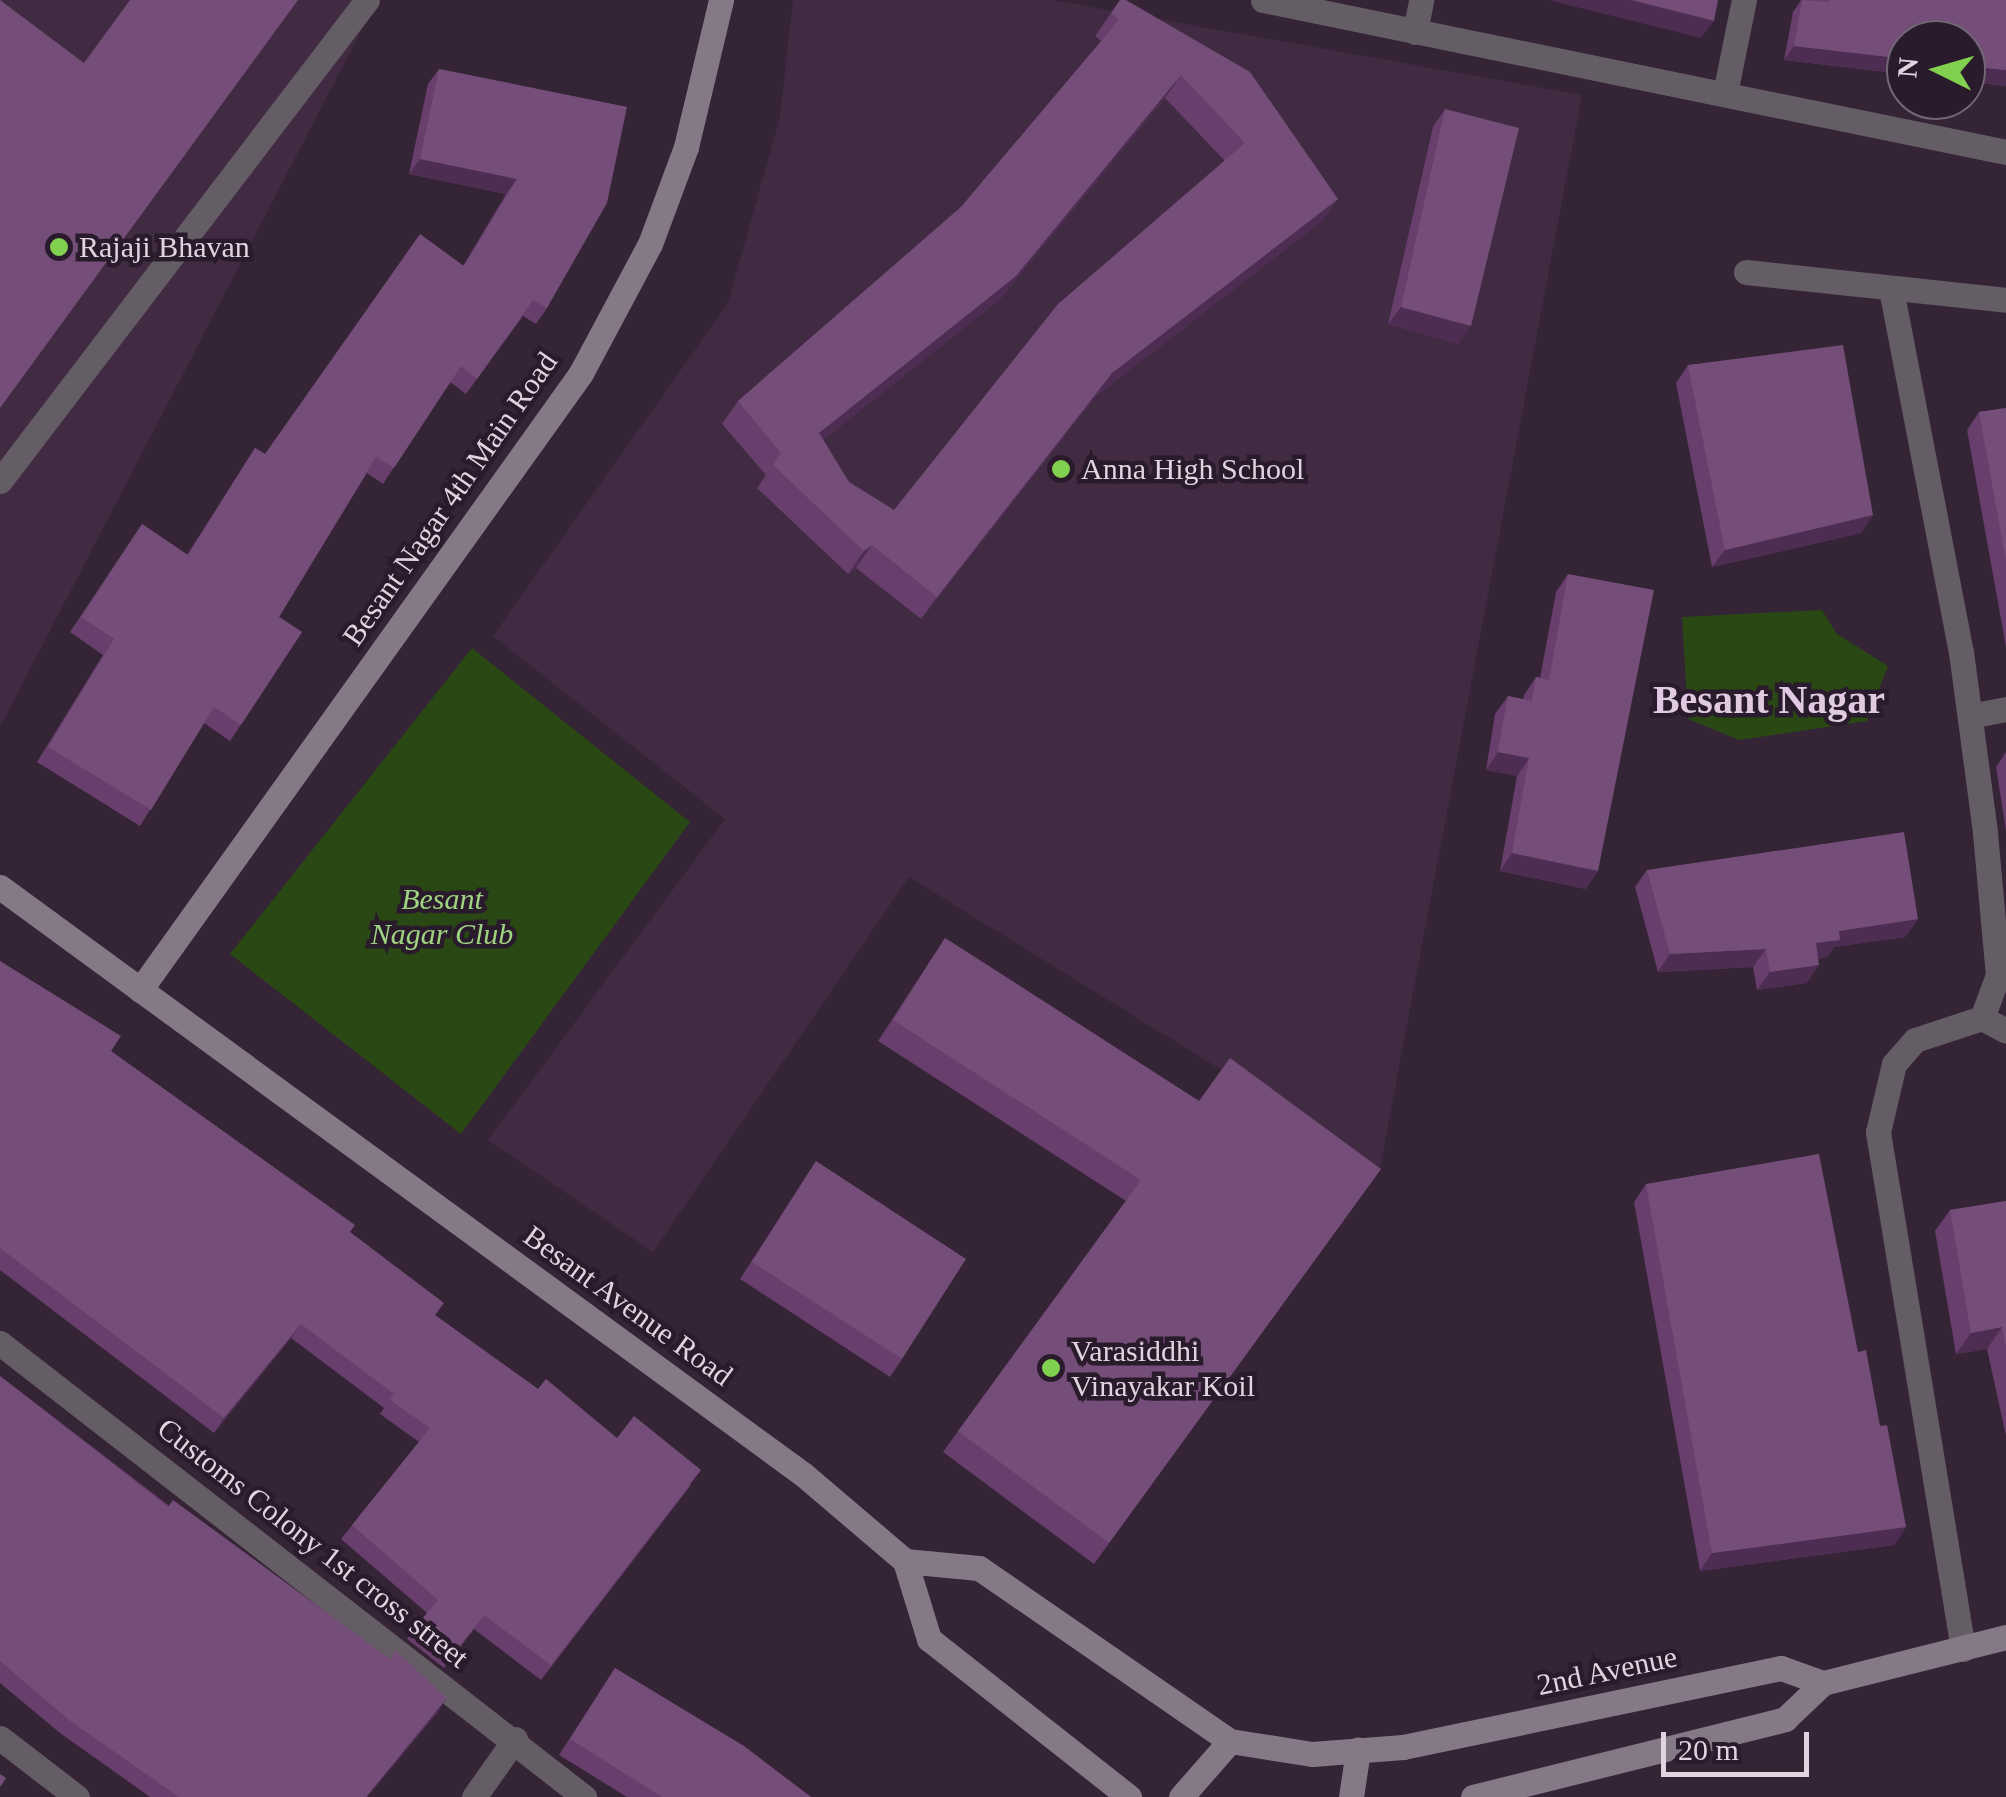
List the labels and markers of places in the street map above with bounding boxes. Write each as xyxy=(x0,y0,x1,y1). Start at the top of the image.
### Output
place label: Rajaji Bhavan xyxy=(79,229,250,265)
marker: Rajaji Bhavan xyxy=(48,236,70,258)
place label: Anna High School xyxy=(1081,451,1304,487)
marker: Anna High School xyxy=(1050,458,1072,480)
place label: Varasiddhi Vinayakar Koil xyxy=(1071,1333,1255,1404)
marker: Varasiddhi Vinayakar Koil xyxy=(1040,1357,1062,1379)

